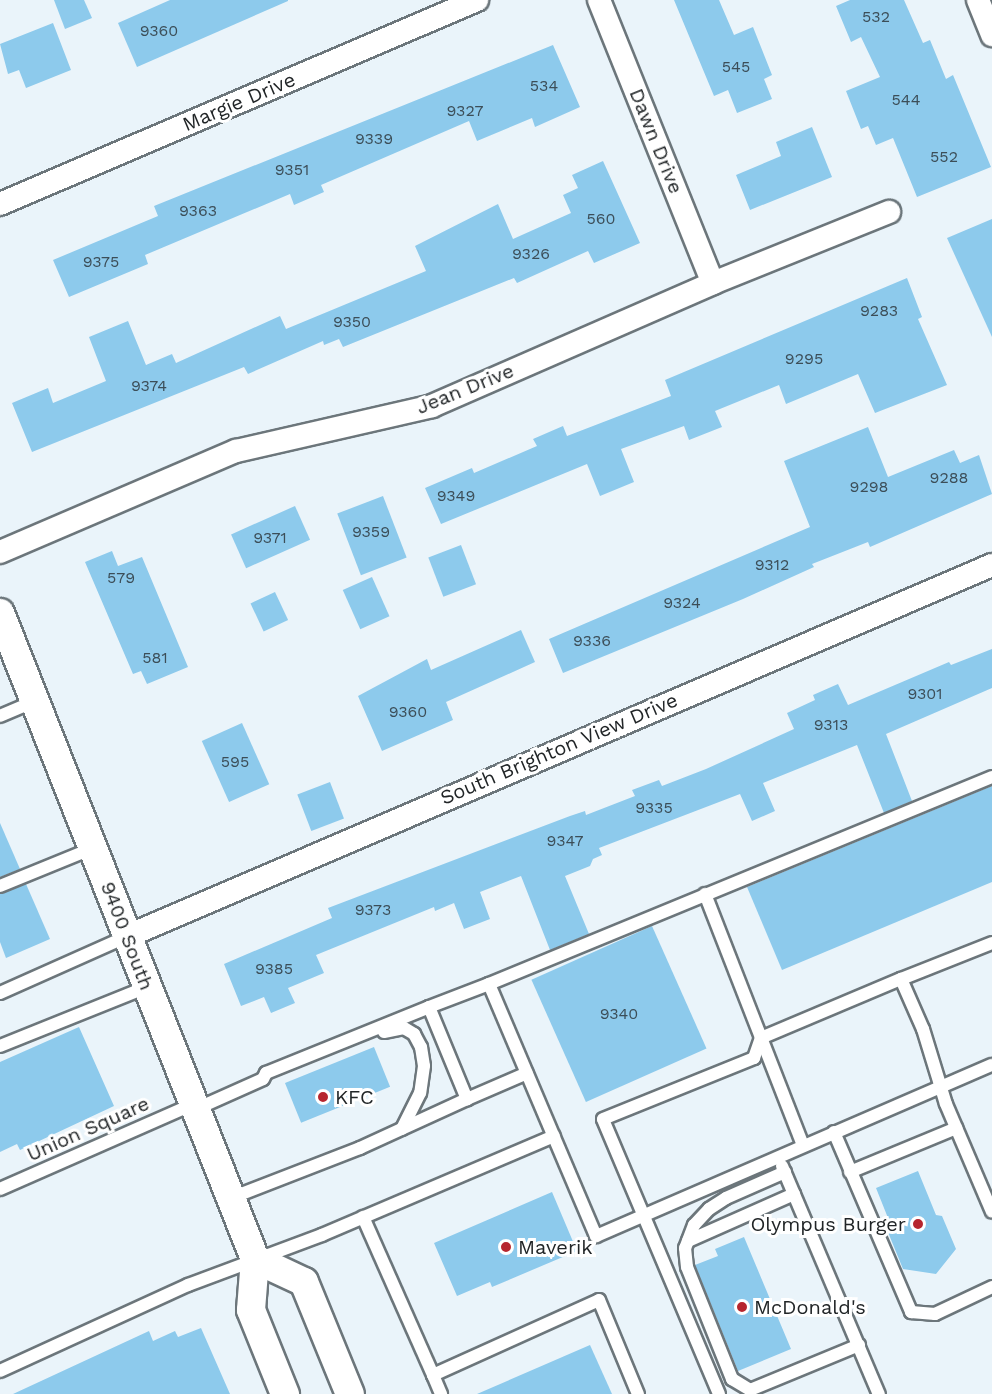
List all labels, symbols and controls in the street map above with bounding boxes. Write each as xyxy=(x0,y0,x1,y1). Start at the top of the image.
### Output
house number: 532 xyxy=(862,7,890,27)
house number: 9360 xyxy=(140,21,178,41)
house number: 545 xyxy=(722,57,750,77)
street label: Margie Drive xyxy=(179,68,299,136)
house number: 534 xyxy=(530,76,558,96)
street label: Dawn Drive xyxy=(624,85,688,197)
house number: 544 xyxy=(892,90,920,110)
house number: 9327 xyxy=(447,101,483,121)
house number: 9339 xyxy=(355,129,393,149)
house number: 552 xyxy=(930,147,958,167)
house number: 9351 xyxy=(275,160,309,180)
house number: 9363 xyxy=(179,201,217,221)
house number: 560 xyxy=(587,209,615,229)
house number: 9326 xyxy=(512,244,550,264)
house number: 9375 xyxy=(83,252,119,272)
house number: 9283 xyxy=(860,301,898,321)
house number: 9350 xyxy=(333,312,371,332)
house number: 9295 xyxy=(785,349,823,369)
street label: Jean Drive xyxy=(413,359,517,419)
house number: 9374 xyxy=(131,376,167,396)
house number: 9288 xyxy=(930,468,968,488)
house number: 9298 xyxy=(850,477,888,497)
house number: 9349 xyxy=(437,486,475,506)
house number: 9359 xyxy=(352,522,390,542)
house number: 9371 xyxy=(253,528,287,548)
house number: 9312 xyxy=(755,555,789,575)
house number: 579 xyxy=(107,568,135,588)
house number: 9324 xyxy=(663,593,701,613)
house number: 9336 xyxy=(573,631,611,651)
house number: 581 xyxy=(142,648,168,668)
house number: 9301 xyxy=(907,684,943,704)
street label: South Brighton View Drive xyxy=(436,688,682,810)
house number: 9360 xyxy=(389,702,427,722)
house number: 9313 xyxy=(814,715,848,735)
house number: 595 xyxy=(221,752,249,772)
house number: 9335 xyxy=(635,798,673,818)
house number: 9347 xyxy=(547,831,583,851)
street label: 9400 South xyxy=(95,878,159,994)
house number: 9373 xyxy=(355,900,391,920)
house number: 9385 xyxy=(255,959,293,979)
house number: 9340 xyxy=(600,1004,638,1024)
place label: KFC xyxy=(335,1085,374,1109)
marker: KFC xyxy=(316,1090,330,1104)
street label: Union Square xyxy=(23,1091,153,1167)
place label: Olympus Burger xyxy=(750,1212,906,1236)
marker: Olympus Burger xyxy=(911,1217,925,1231)
place label: Maverik xyxy=(518,1235,593,1259)
marker: Maverik xyxy=(499,1240,513,1254)
place label: McDonald's xyxy=(754,1295,866,1319)
marker: McDonald's xyxy=(735,1300,749,1314)

